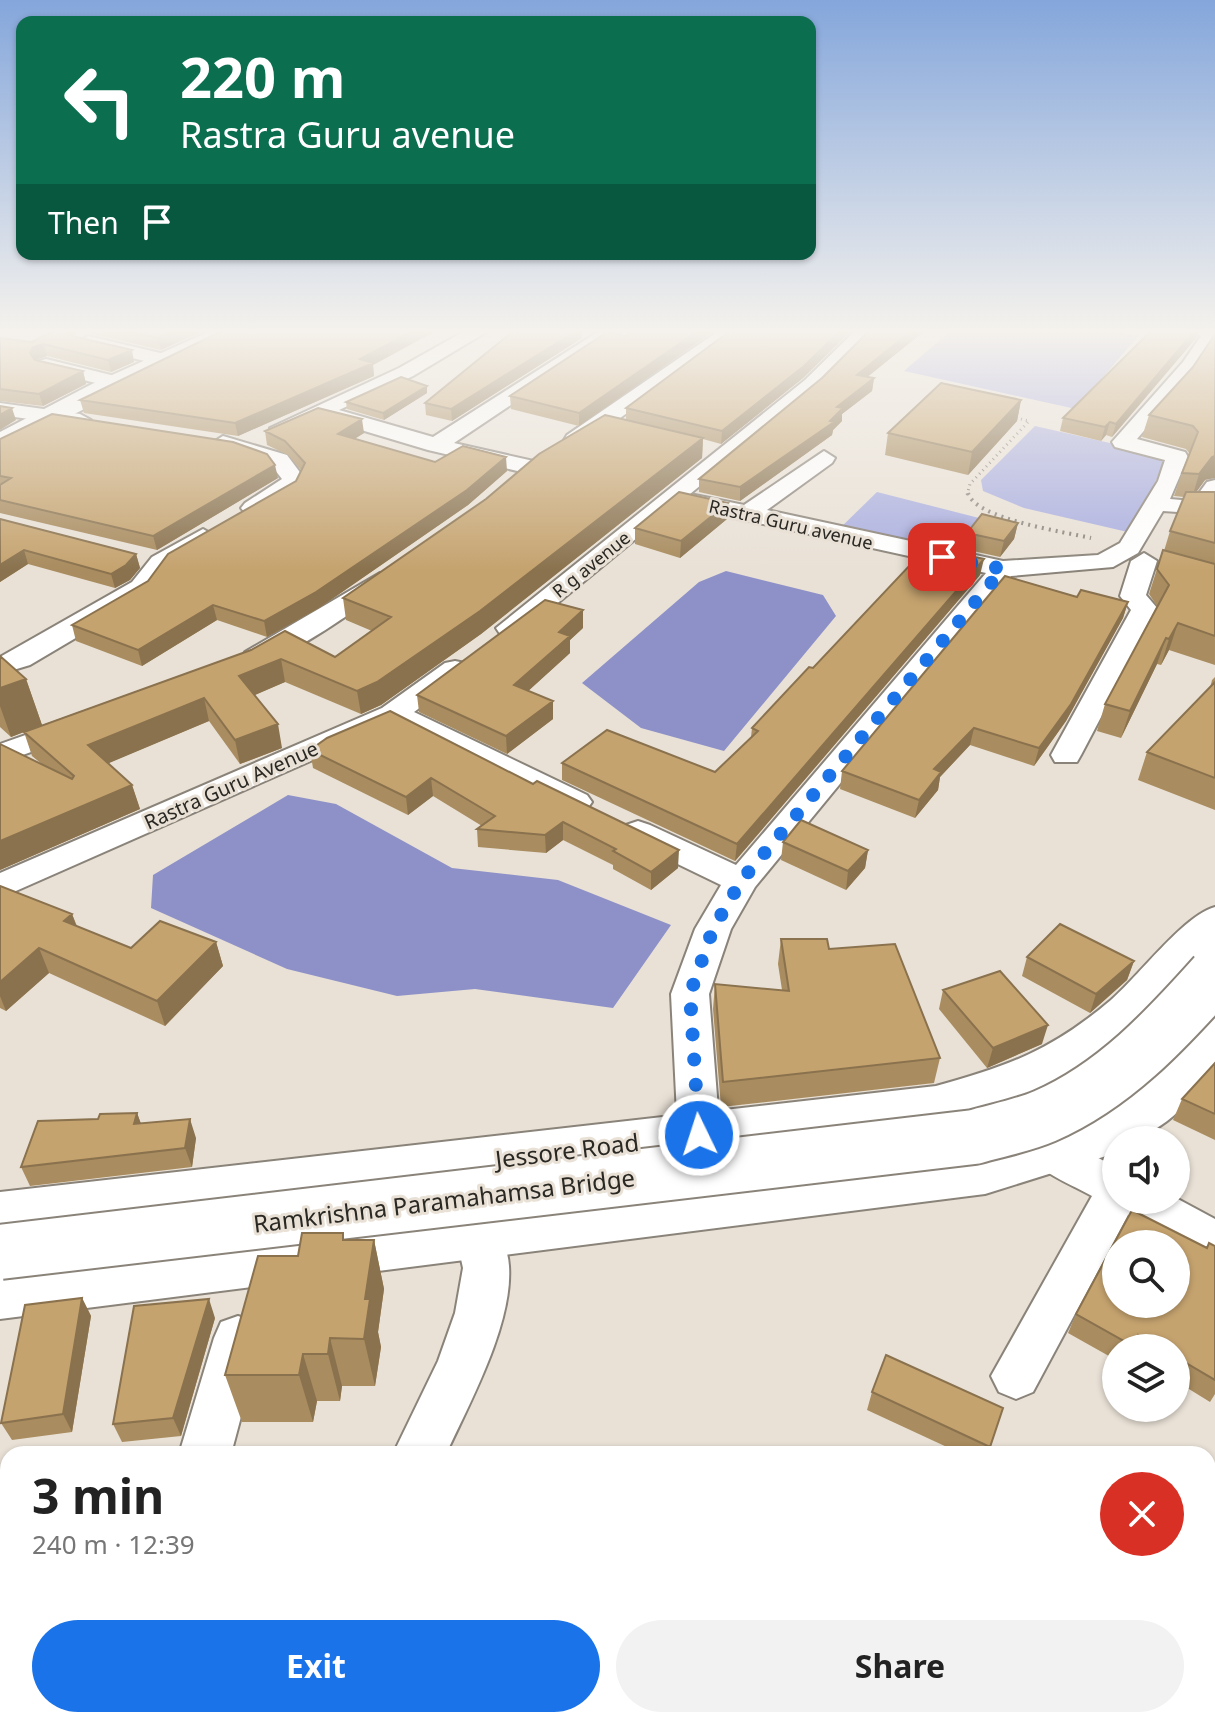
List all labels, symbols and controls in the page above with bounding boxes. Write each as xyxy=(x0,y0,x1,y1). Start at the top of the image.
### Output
text: 220 m xyxy=(180,38,345,114)
icon: left xyxy=(48,48,152,152)
text: Rastra Guru avenue xyxy=(180,110,515,159)
icon: arrive xyxy=(135,200,179,244)
text: Then xyxy=(48,202,119,243)
street label: Rastra Guru avenue xyxy=(707,493,875,555)
pin xyxy=(908,523,976,591)
street label: R g avenue xyxy=(547,525,635,603)
icon: arrive xyxy=(920,535,964,579)
street label: Rastra Guru Avenue xyxy=(140,734,322,836)
position arrow xyxy=(657,1093,741,1177)
street label: Jessore Road xyxy=(491,1125,641,1175)
map controls xyxy=(1102,1126,1190,1422)
button: sound xyxy=(1102,1126,1190,1214)
street label: Ramkrishna Paramahamsa Bridge xyxy=(251,1160,637,1240)
button: search xyxy=(1102,1230,1190,1318)
button: layers xyxy=(1102,1334,1190,1422)
text: 3 min xyxy=(32,1463,164,1528)
button: close xyxy=(1100,1472,1184,1556)
text: 240 m · 12:39 xyxy=(32,1526,195,1562)
button: Exit xyxy=(32,1620,600,1712)
button: Share xyxy=(616,1620,1184,1712)

